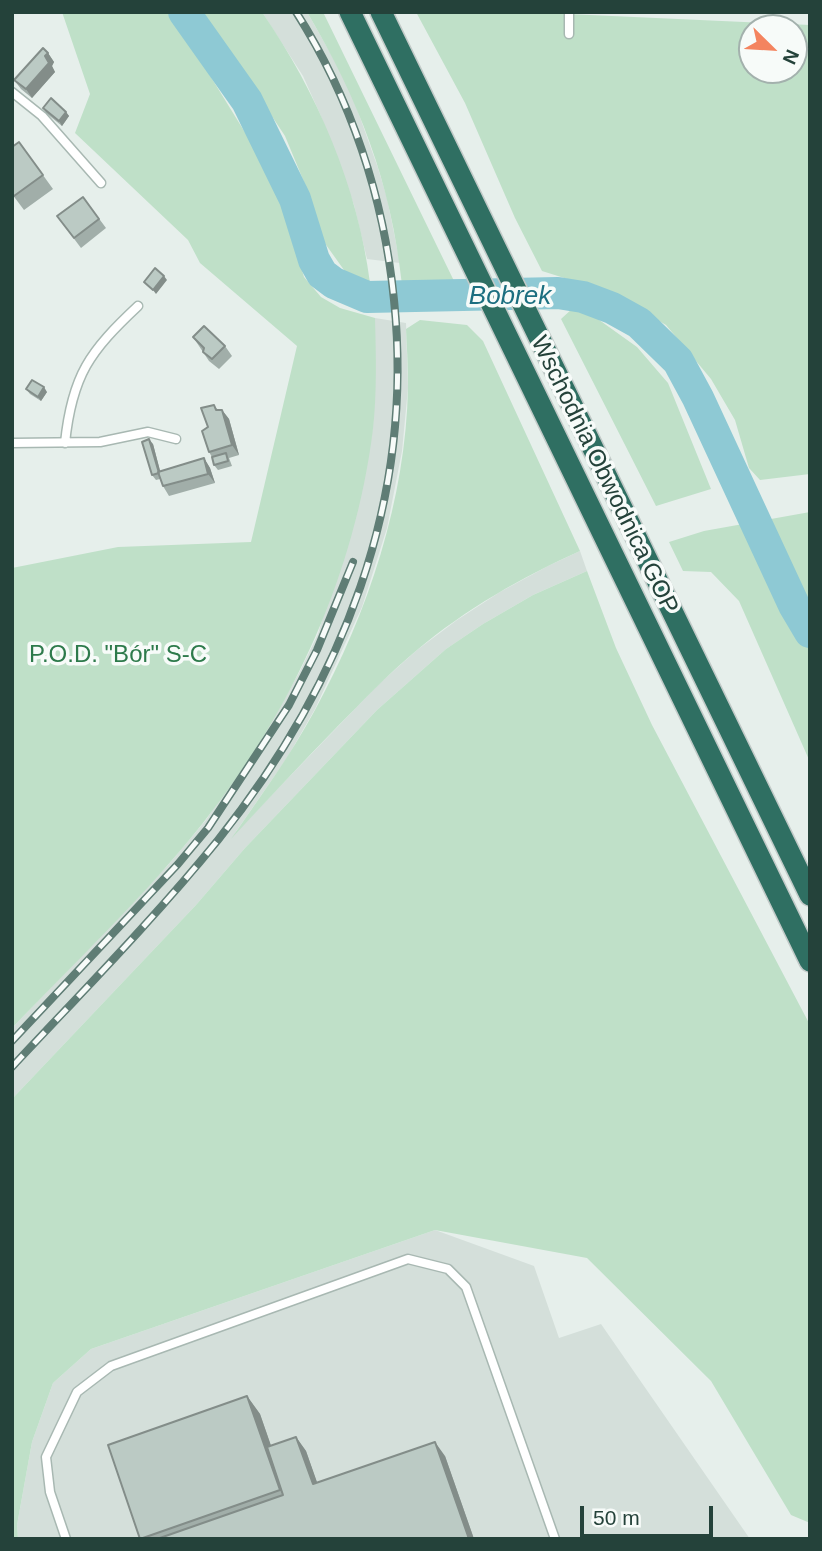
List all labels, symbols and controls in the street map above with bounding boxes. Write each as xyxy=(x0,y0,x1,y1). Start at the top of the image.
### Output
north arrow xyxy=(738,14,808,84)
text: N xyxy=(778,46,803,67)
water label: Bobrek xyxy=(469,281,551,313)
street label: Wschodnia Obwodnica GOP xyxy=(524,331,684,619)
park label: P.O.D. "Bór" S-C xyxy=(29,641,207,669)
scale bar xyxy=(584,1492,717,1536)
text: 50 m xyxy=(593,1506,640,1529)

